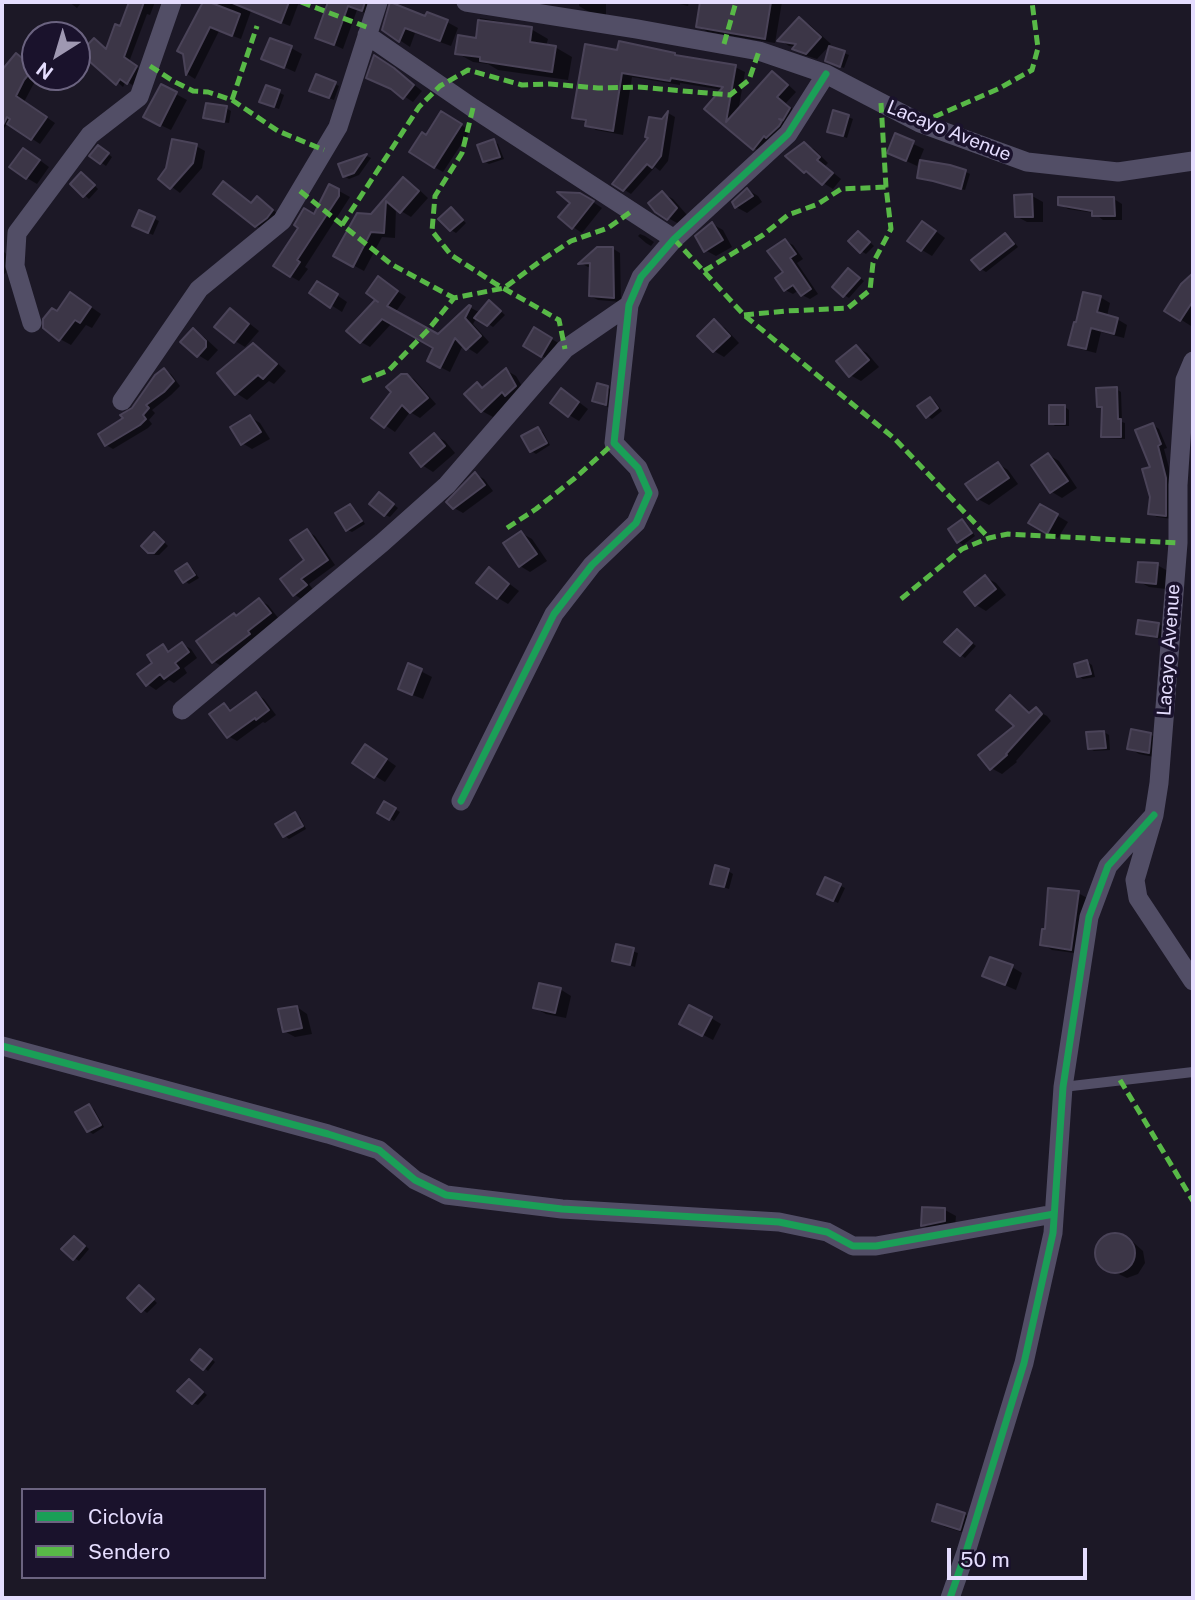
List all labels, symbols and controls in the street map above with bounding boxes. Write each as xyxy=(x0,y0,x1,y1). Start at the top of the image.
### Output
north arrow xyxy=(21,21,91,91)
text: N xyxy=(32,58,57,84)
street label: Lacayo Avenue xyxy=(883,96,1015,166)
street label: Lacayo Avenue xyxy=(1153,583,1185,717)
legend xyxy=(21,1488,266,1579)
text: Ciclovía xyxy=(88,1504,164,1529)
scale bar xyxy=(950,1534,1090,1578)
text: Sendero xyxy=(88,1539,170,1564)
text: 50 m xyxy=(960,1547,1010,1572)

